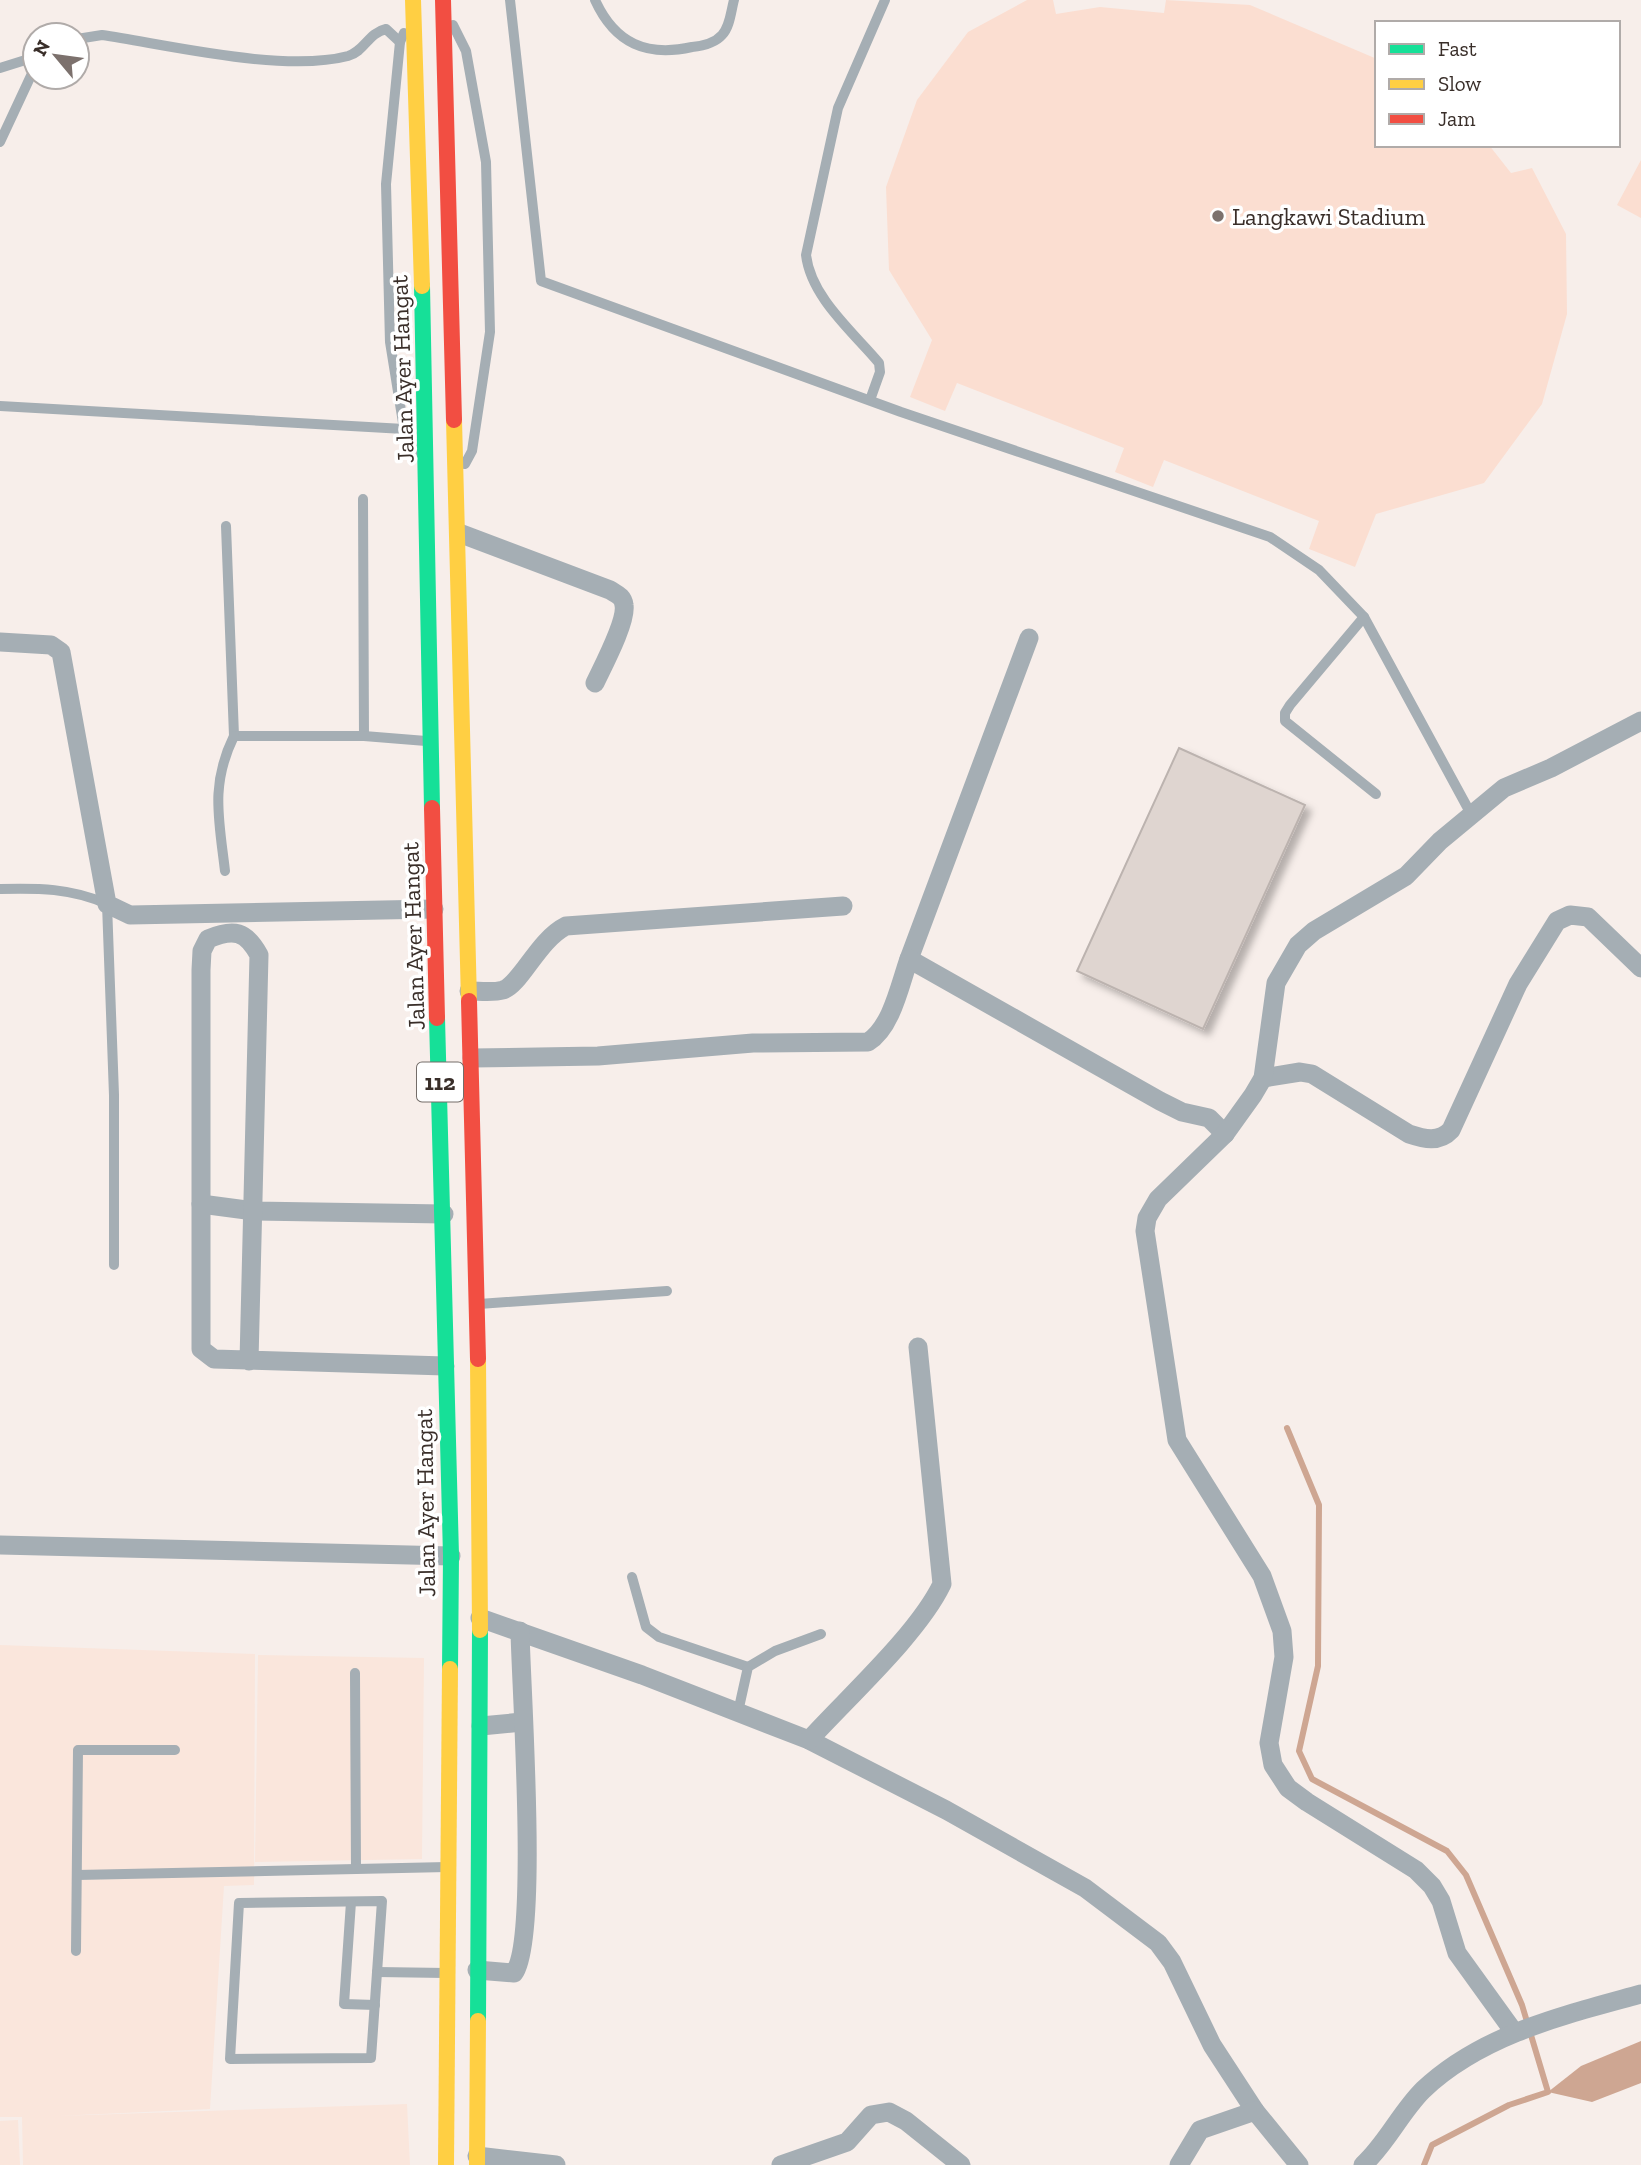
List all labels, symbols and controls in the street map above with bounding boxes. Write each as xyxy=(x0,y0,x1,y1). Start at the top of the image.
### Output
north arrow xyxy=(21,21,91,91)
legend xyxy=(1375,21,1620,147)
text: N xyxy=(28,36,55,60)
text: Fast xyxy=(1438,36,1477,61)
text: Slow xyxy=(1438,71,1481,96)
text: Jam xyxy=(1438,106,1475,131)
place label: Langkawi Stadium xyxy=(1232,202,1425,231)
marker: Langkawi Stadium xyxy=(1210,208,1226,224)
street label: Jalan Ayer Hangat xyxy=(384,274,420,463)
street label: Jalan Ayer Hangat xyxy=(395,841,431,1030)
road number: 112 xyxy=(417,1063,463,1102)
street label: Jalan Ayer Hangat xyxy=(409,1409,441,1597)

